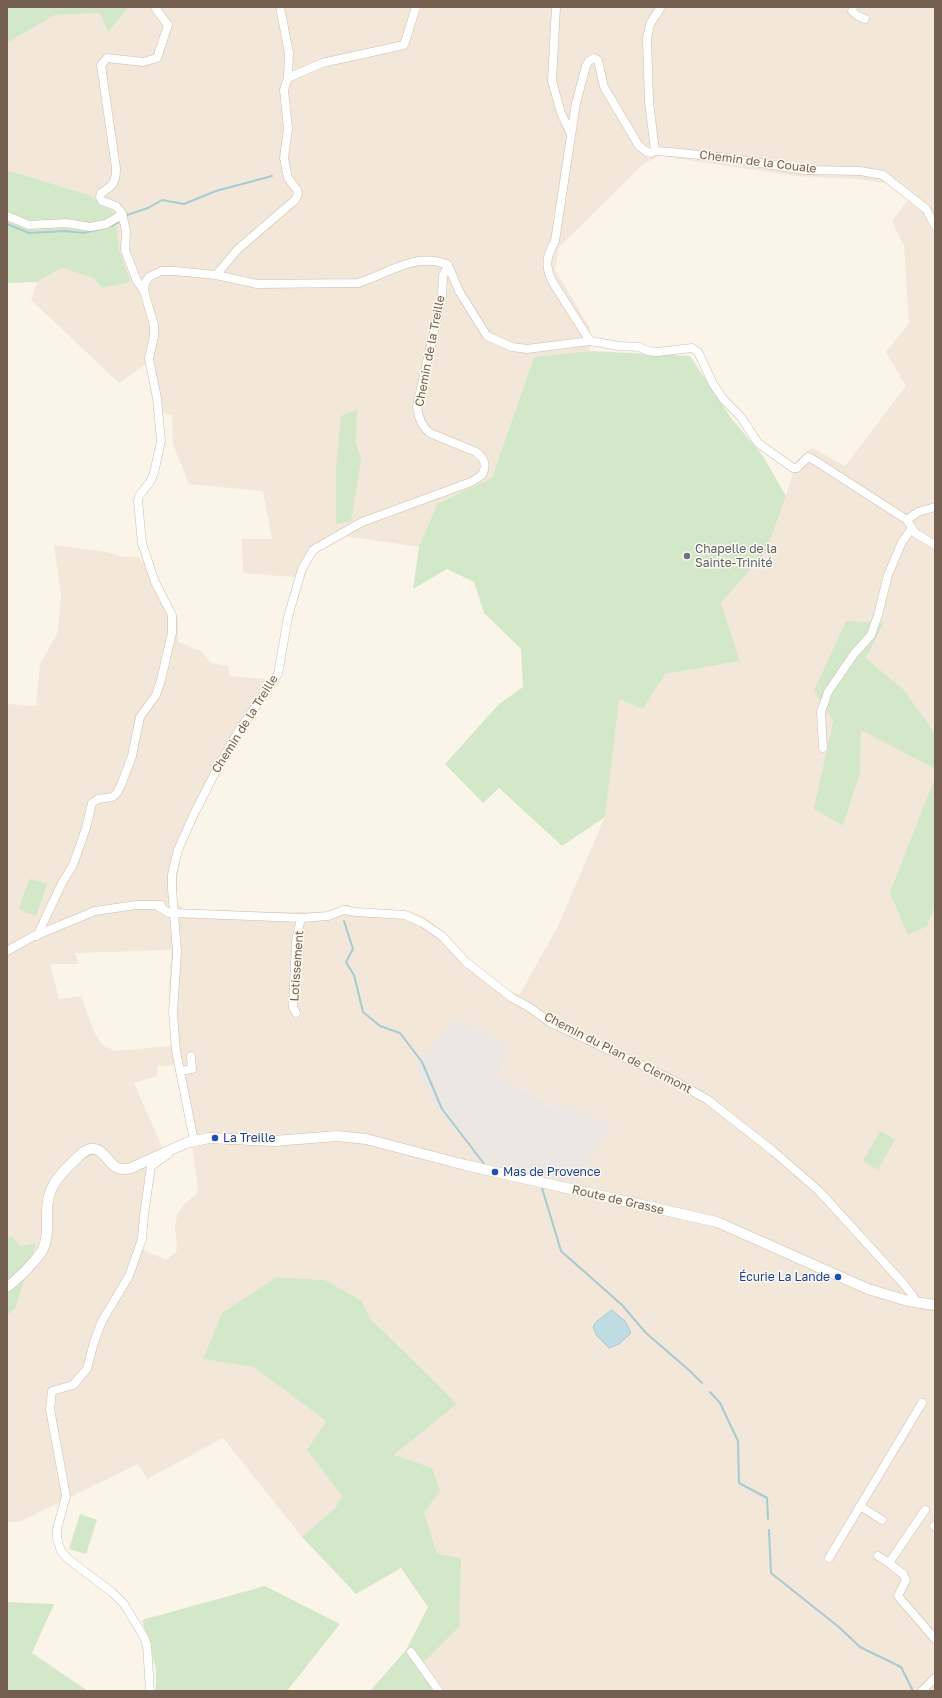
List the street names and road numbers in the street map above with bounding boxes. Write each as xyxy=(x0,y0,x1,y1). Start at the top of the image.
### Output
street label: Chemin de la Couale xyxy=(699,148,817,176)
street label: Chemin de la Treille xyxy=(412,294,448,408)
street label: Chemin de la Treille xyxy=(209,672,281,776)
street label: Lotissement xyxy=(287,930,307,1002)
street label: Chemin du Plan de Clermont xyxy=(542,1009,694,1097)
street label: Route de Grasse xyxy=(571,1182,665,1218)

